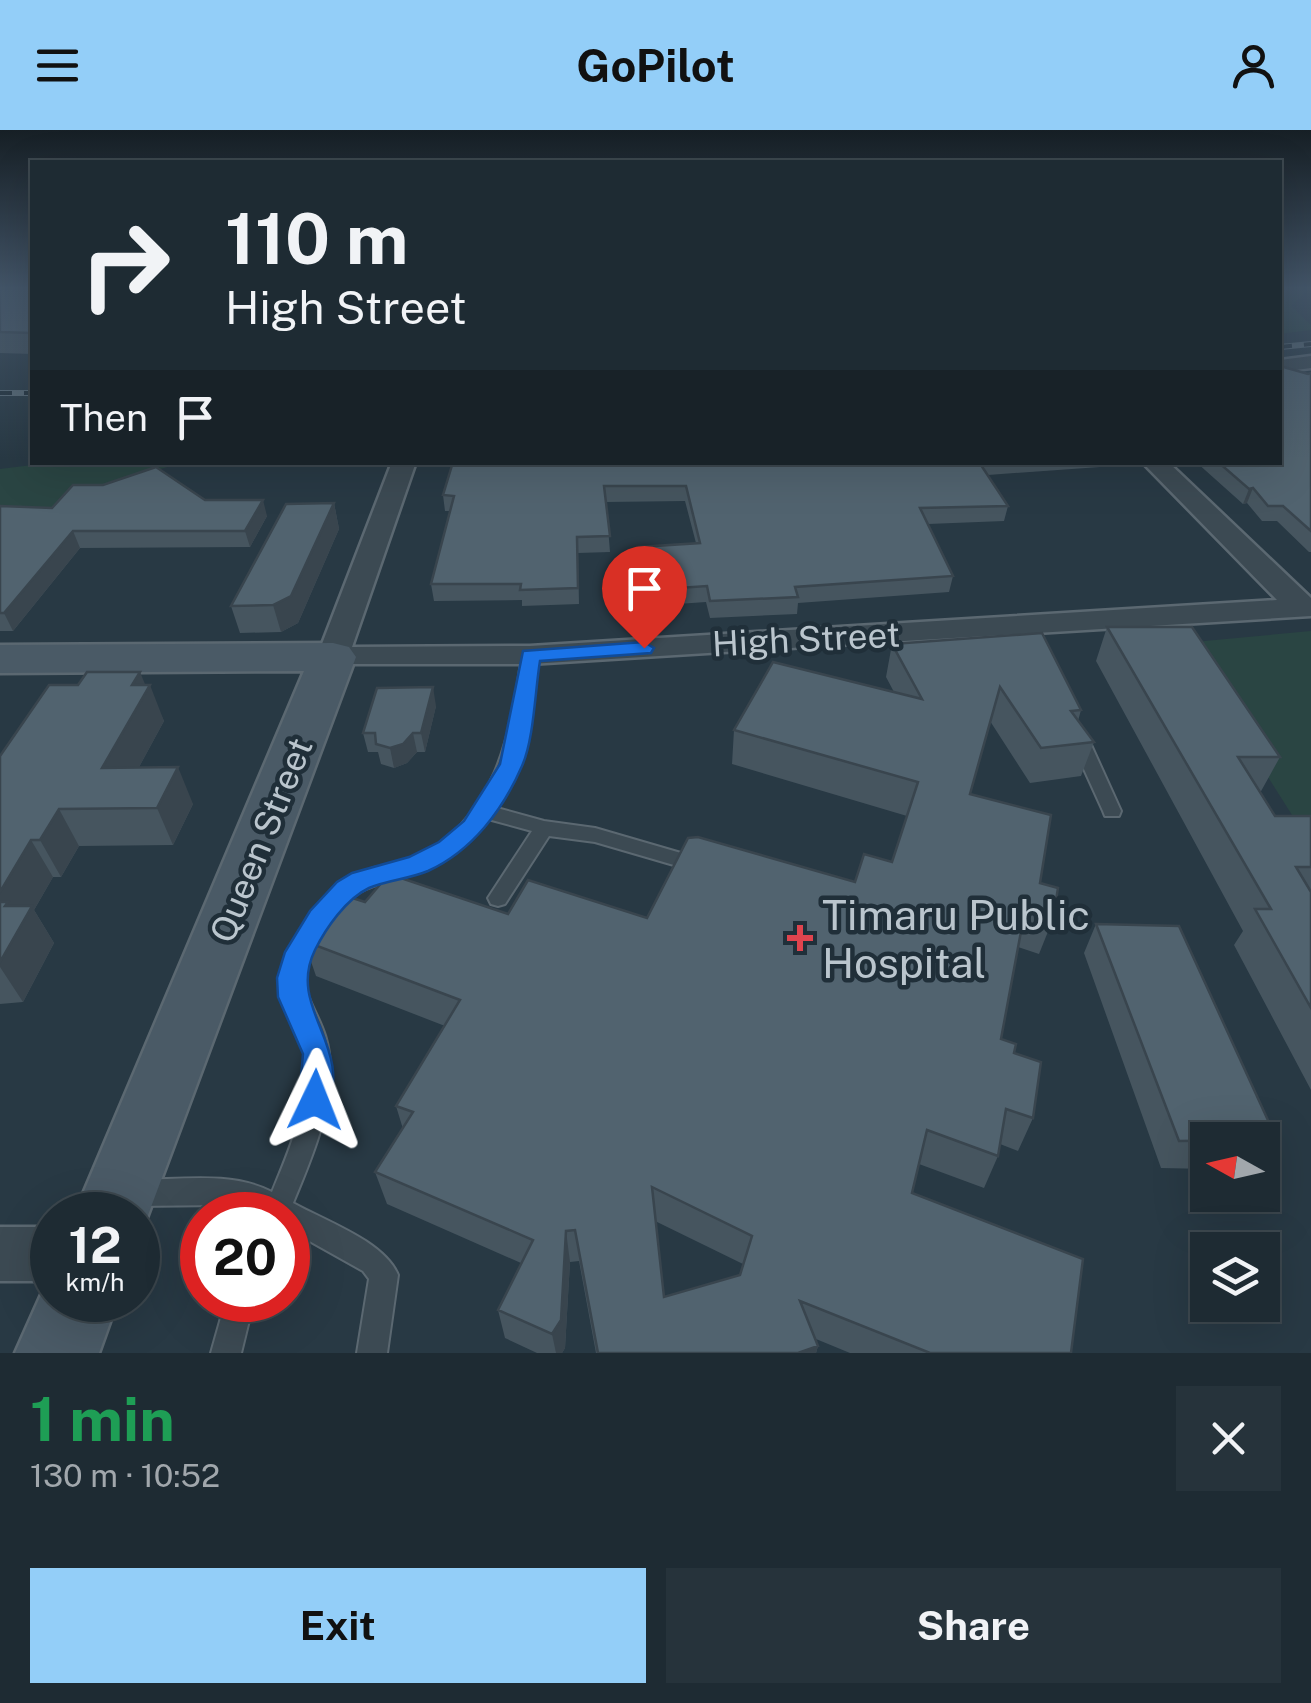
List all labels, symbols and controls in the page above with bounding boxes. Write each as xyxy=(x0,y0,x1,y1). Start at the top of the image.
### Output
icon: menu xyxy=(30,38,85,93)
icon: person xyxy=(1226,38,1281,93)
text: GoPilot xyxy=(576,39,735,92)
text: 110 m xyxy=(225,197,409,280)
icon: right xyxy=(60,200,190,330)
text: High Street xyxy=(225,281,467,334)
icon: arrive xyxy=(168,390,223,445)
text: Then xyxy=(60,395,148,440)
pin xyxy=(602,546,687,649)
icon: arrive xyxy=(617,561,672,616)
street label: High Street xyxy=(711,614,901,664)
street label: Queen Street xyxy=(201,732,321,948)
place label: Timaru Public Hospital xyxy=(822,890,1090,987)
marker: Timaru Public Hospital xyxy=(787,925,813,951)
position arrow xyxy=(263,1048,367,1152)
north arrow xyxy=(1190,1122,1280,1212)
map controls xyxy=(1190,1122,1280,1322)
speed limit sign: 20 xyxy=(180,1192,310,1322)
text: 12 xyxy=(68,1215,122,1274)
button: layers xyxy=(1190,1232,1280,1322)
text: km/h xyxy=(66,1267,124,1297)
text: 1 min xyxy=(30,1384,175,1455)
button: close xyxy=(1176,1386,1281,1491)
text: 130 m · 10:52 xyxy=(30,1457,220,1494)
button: Exit xyxy=(30,1568,646,1683)
button: Share xyxy=(666,1568,1281,1683)

